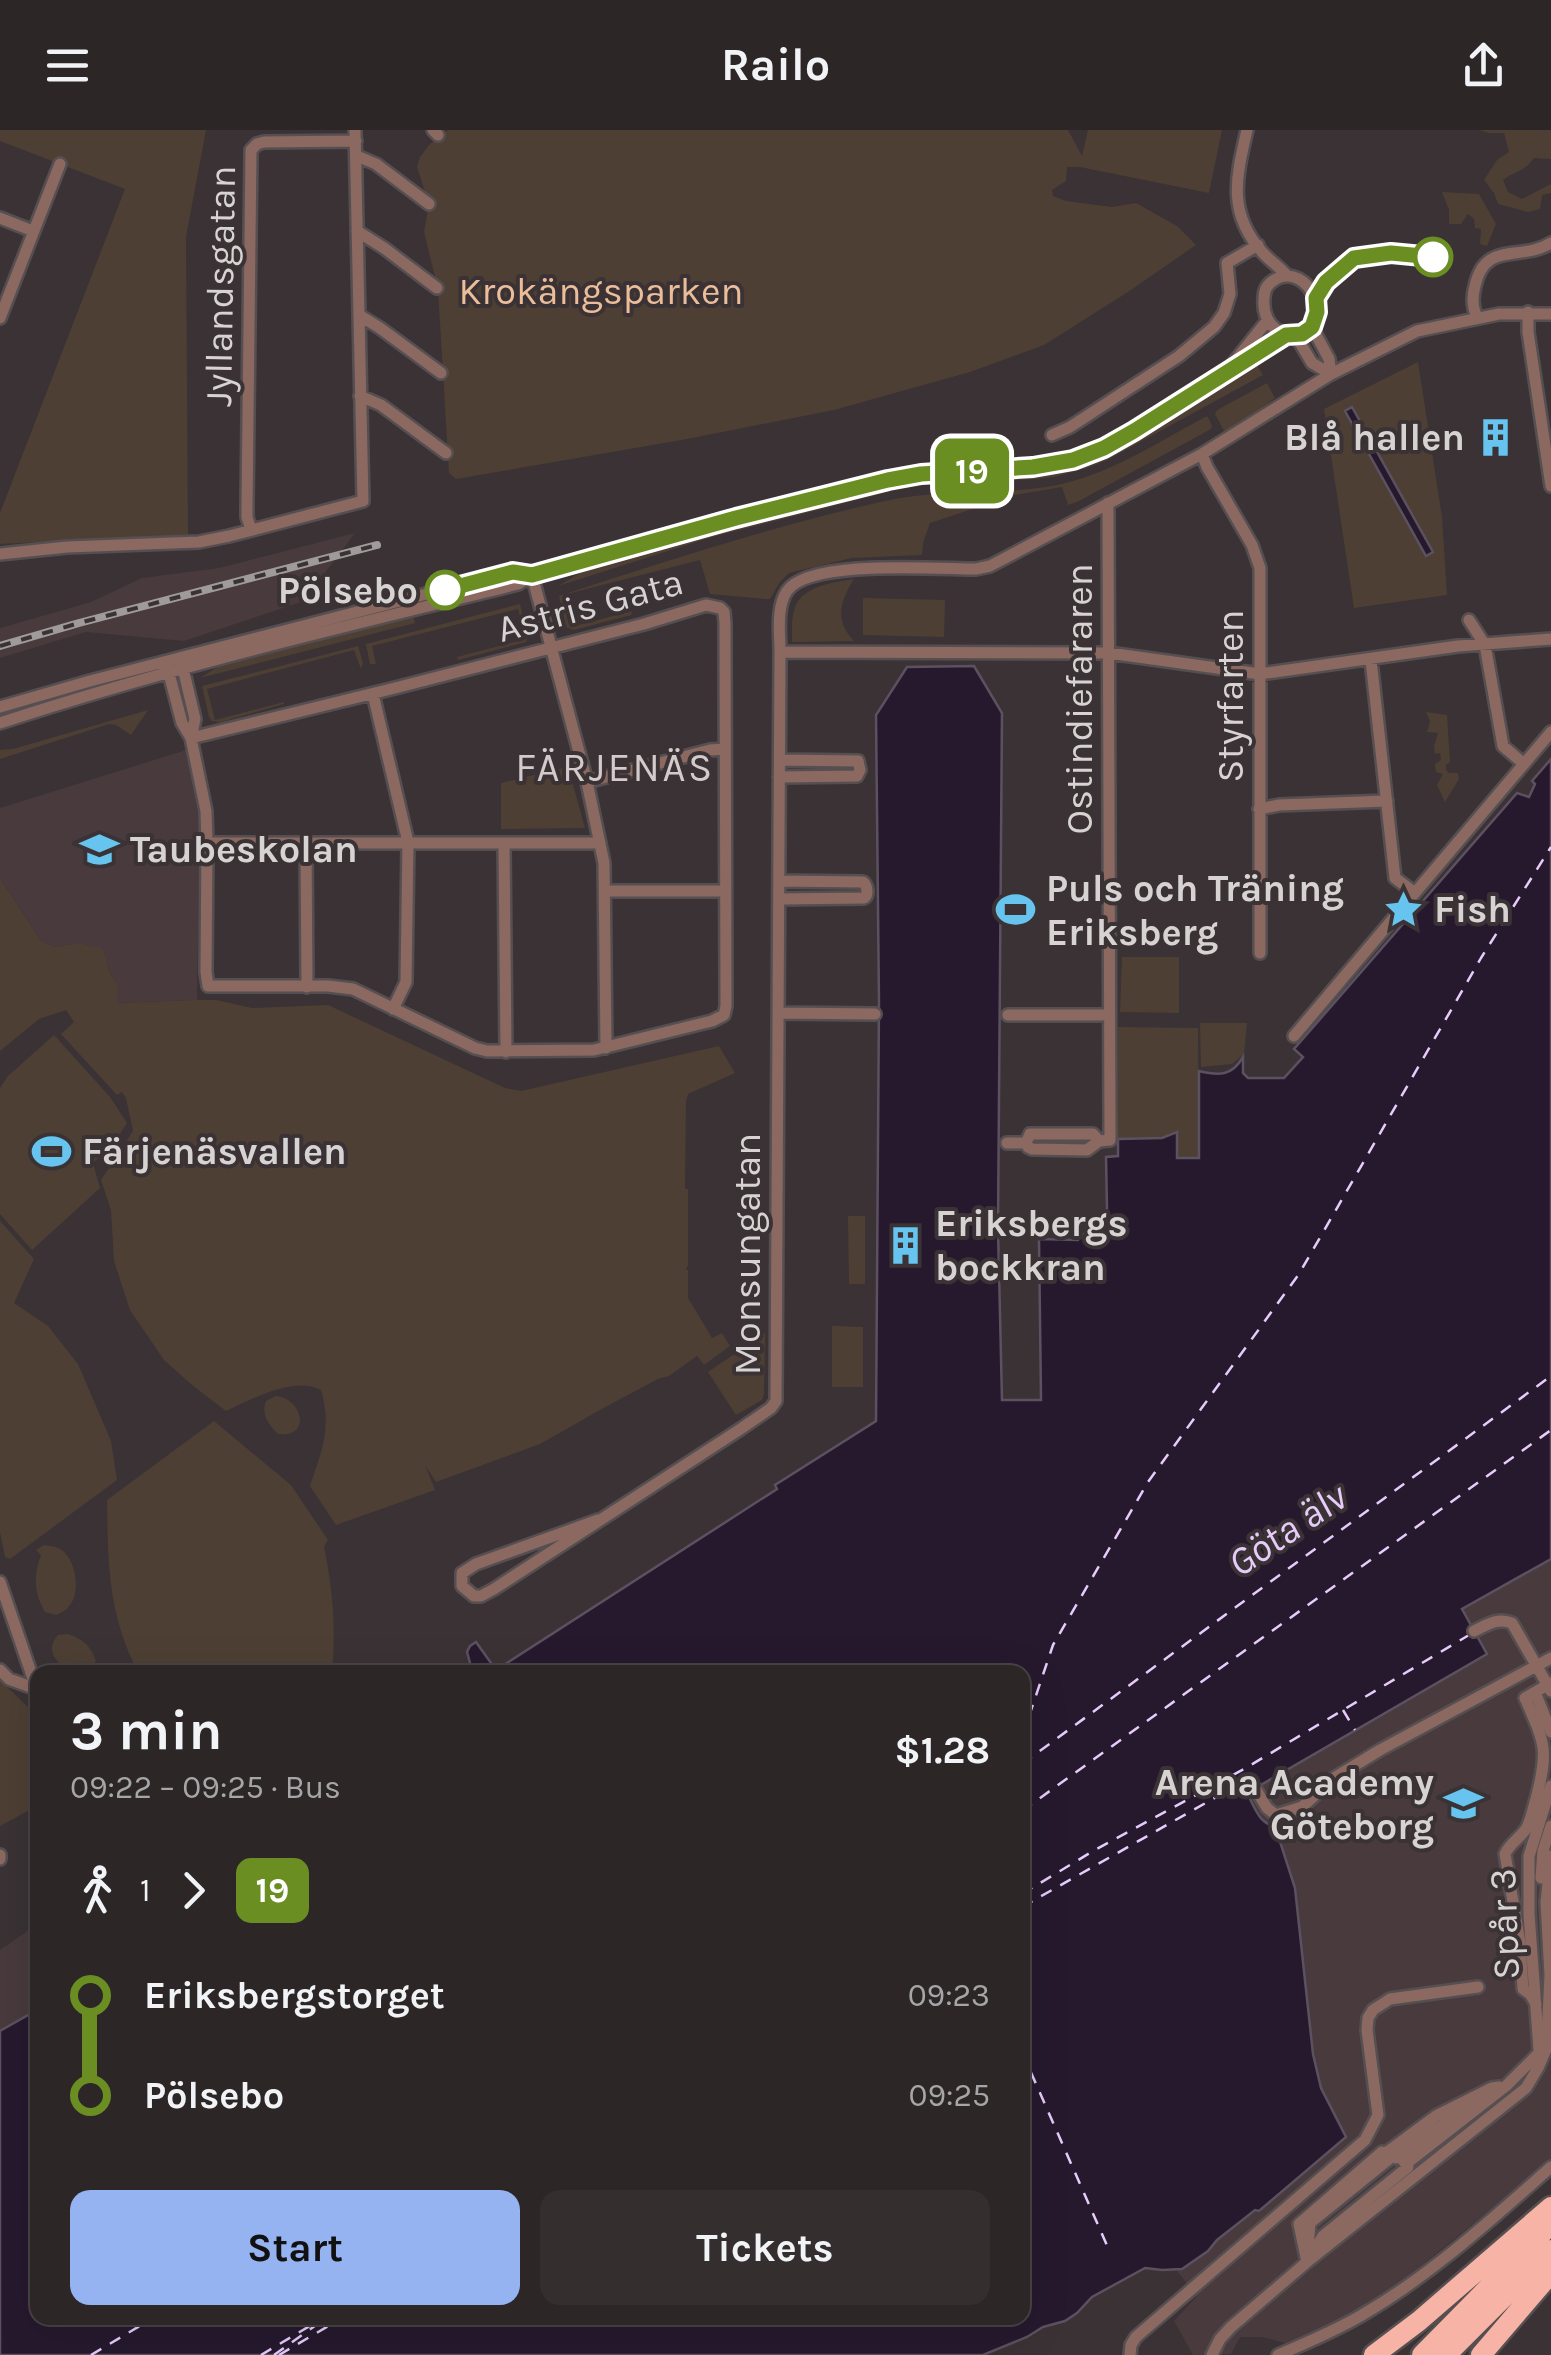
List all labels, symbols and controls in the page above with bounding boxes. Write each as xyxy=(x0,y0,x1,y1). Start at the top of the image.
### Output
icon: menu xyxy=(40,38,95,93)
icon: share xyxy=(1456,38,1511,93)
text: Railo xyxy=(721,39,830,91)
street label: Jyllandsgatan xyxy=(196,165,245,407)
unlabelled marker xyxy=(1414,238,1452,276)
park label: Krokängsparken xyxy=(458,269,744,314)
place label: Blå hallen xyxy=(1284,415,1465,460)
building icon: Blå hallen xyxy=(1474,416,1516,458)
line badge: 19 xyxy=(927,438,1017,504)
text: 19 xyxy=(955,451,989,492)
street label: Astris Gata xyxy=(492,559,688,652)
street label: Ostindiefararen xyxy=(1057,563,1102,835)
place label: Pölsebo xyxy=(278,568,418,613)
marker: Pölsebo xyxy=(426,571,464,609)
street label: Styrfarten xyxy=(1208,609,1253,783)
district label: FÄRJENÄS xyxy=(515,744,715,791)
place label: Taubeskolan xyxy=(130,827,358,872)
school or university icon: Taubeskolan xyxy=(79,828,121,870)
place label: Puls och Träning Eriksberg xyxy=(1046,866,1344,955)
place label: Fish xyxy=(1434,887,1511,932)
place icon: Fish xyxy=(1383,888,1425,930)
sports icon: Puls och Träning Eriksberg xyxy=(995,889,1037,931)
place label: Färjenäsvallen xyxy=(82,1129,347,1174)
sports icon: Färjenäsvallen xyxy=(31,1130,73,1172)
street label: Monsungatan xyxy=(725,1133,770,1375)
place label: Eriksbergs bockkran xyxy=(935,1201,1127,1290)
building icon: Eriksbergs bockkran xyxy=(884,1224,926,1266)
water label: Göta älv xyxy=(1219,1472,1357,1586)
text: 3 min xyxy=(70,1699,223,1763)
text: $1.28 xyxy=(895,1728,990,1773)
place label: Arena Academy Göteborg xyxy=(1155,1760,1434,1849)
text: 09:22 – 09:25 · Bus xyxy=(70,1769,341,1806)
school or university icon: Arena Academy Göteborg xyxy=(1443,1783,1485,1825)
icon: walk xyxy=(70,1863,125,1918)
icon: forward xyxy=(166,1863,221,1918)
street label: Spår 3 xyxy=(1480,1868,1529,1980)
text: 19 xyxy=(256,1870,289,1911)
text: 1 xyxy=(140,1872,151,1909)
text: Eriksbergstorget xyxy=(144,1973,445,2018)
text: 09:23 xyxy=(908,1977,990,2014)
text: Pölsebo xyxy=(144,2073,284,2118)
text: 09:25 xyxy=(908,2077,990,2114)
button: Start xyxy=(70,2190,520,2305)
button: Tickets xyxy=(540,2190,990,2305)

